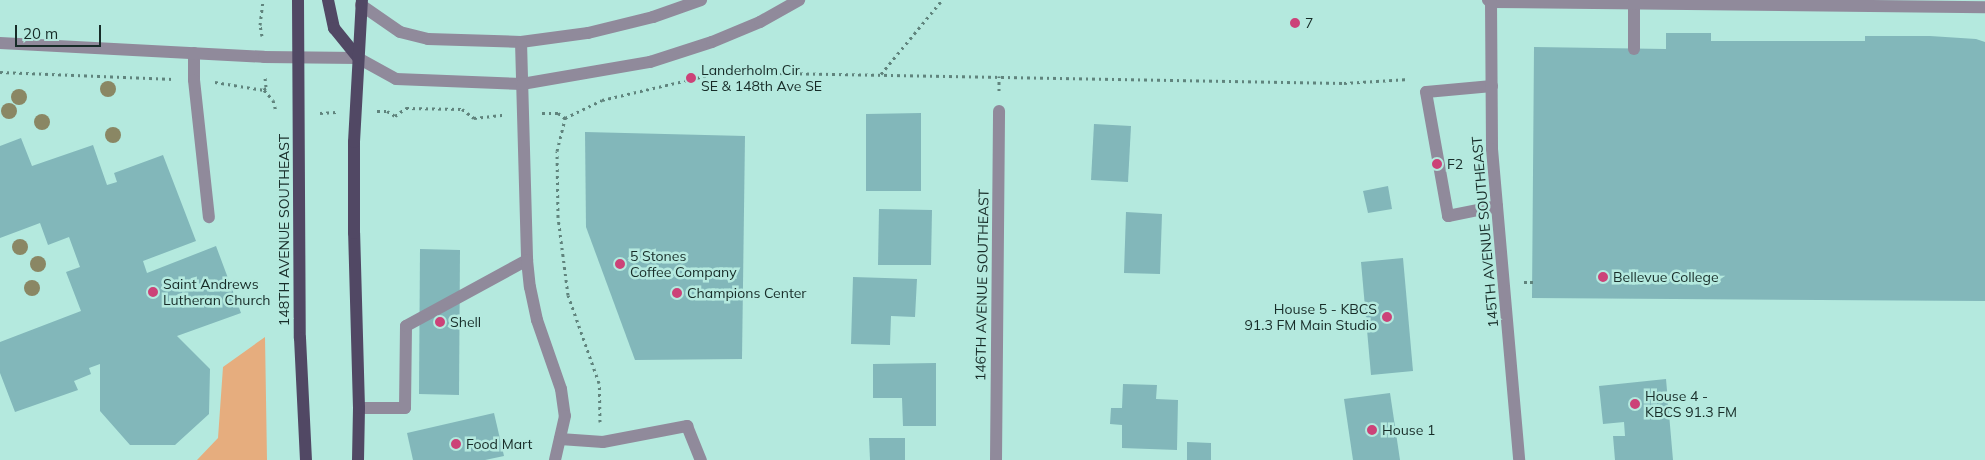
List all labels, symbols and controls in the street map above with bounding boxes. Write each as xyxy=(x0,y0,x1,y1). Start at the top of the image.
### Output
scale bar xyxy=(18,15,104,47)
place label: 7 xyxy=(1305,15,1313,31)
marker: 7 xyxy=(1289,17,1301,29)
text: 20 m xyxy=(23,24,58,43)
place label: Landerholm Cir SE & 148th Ave SE xyxy=(701,62,822,94)
marker: Landerholm Cir SE & 148th Ave SE xyxy=(685,72,697,84)
street label: 148TH AVENUE SOUTHEAST xyxy=(276,134,292,326)
street label: 145TH AVENUE SOUTHEAST xyxy=(1468,136,1502,328)
place label: F2 xyxy=(1447,156,1463,172)
marker: F2 xyxy=(1431,158,1443,170)
street label: 146TH AVENUE SOUTHEAST xyxy=(972,189,992,381)
place label: 5 Stones Coffee Company xyxy=(630,248,737,280)
marker: 5 Stones Coffee Company xyxy=(614,258,626,270)
place label: Bellevue College xyxy=(1613,269,1719,285)
marker: Bellevue College xyxy=(1597,271,1609,283)
place label: Saint Andrews Lutheran Church xyxy=(163,276,271,308)
place label: Champions Center xyxy=(687,285,806,301)
marker: Saint Andrews Lutheran Church xyxy=(147,286,159,298)
marker: Champions Center xyxy=(671,287,683,299)
place label: House 5 - KBCS 91.3 FM Main Studio xyxy=(1244,301,1377,334)
marker: House 5 - KBCS 91.3 FM Main Studio xyxy=(1381,311,1393,323)
place label: Shell xyxy=(450,314,481,330)
marker: Shell xyxy=(434,316,446,328)
place label: House 4 - KBCS 91.3 FM xyxy=(1645,388,1737,421)
marker: House 4 - KBCS 91.3 FM xyxy=(1629,398,1641,410)
place label: House 1 xyxy=(1382,422,1435,438)
marker: House 1 xyxy=(1366,424,1378,436)
place label: Food Mart xyxy=(466,436,532,452)
marker: Food Mart xyxy=(450,438,462,450)

